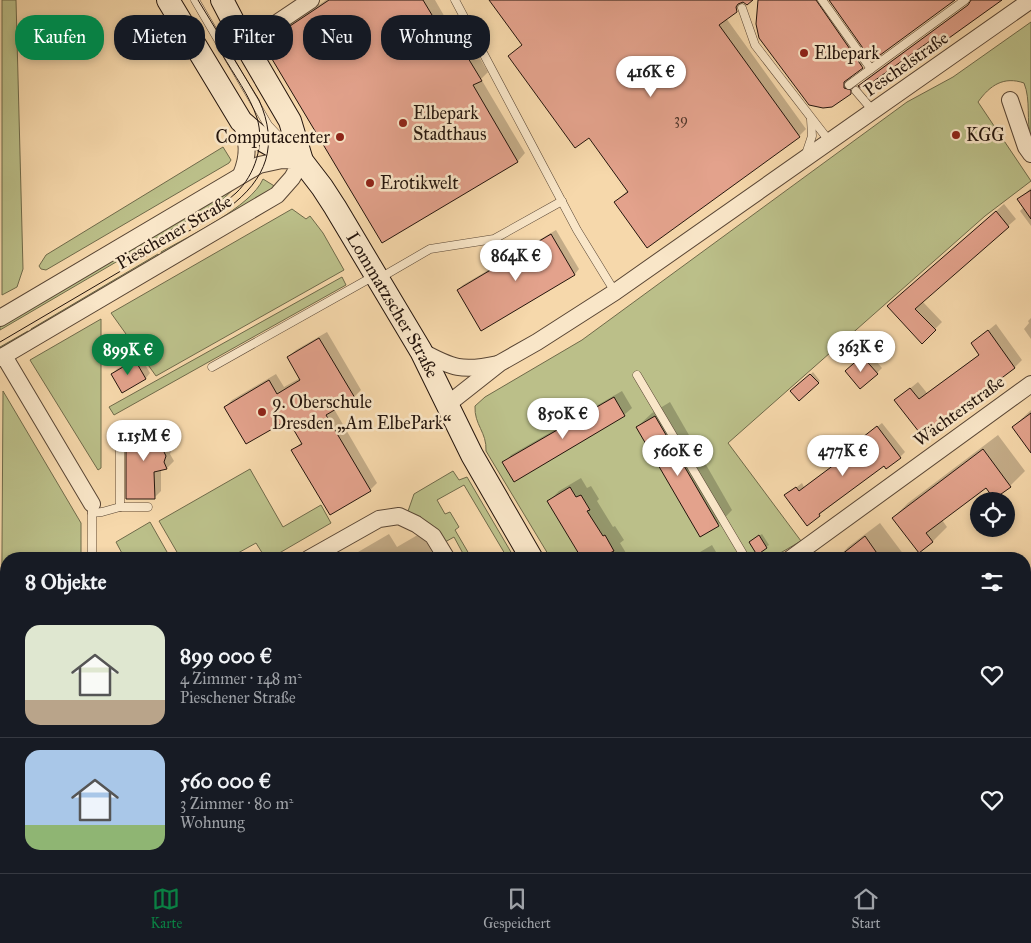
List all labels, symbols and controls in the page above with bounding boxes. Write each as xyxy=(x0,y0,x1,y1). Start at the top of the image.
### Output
chip: Kaufen xyxy=(15,15,104,60)
chip: Mieten xyxy=(114,15,205,60)
chip: Filter xyxy=(215,15,293,60)
chip: Neu xyxy=(303,15,371,60)
chip: Wohnung xyxy=(381,15,490,60)
street label: Peschelstraße xyxy=(860,27,952,101)
place label: Elbepark xyxy=(814,42,880,64)
marker: Elbepark xyxy=(798,47,810,59)
pin: 416K € xyxy=(610,56,692,98)
text: 416K € xyxy=(627,62,675,81)
place label: Elbepark Stadthaus xyxy=(413,102,486,145)
house number: 39 xyxy=(674,110,688,128)
marker: Elbepark Stadthaus xyxy=(397,117,409,129)
place label: KGG xyxy=(966,124,1004,146)
place label: Computacenter xyxy=(216,126,330,148)
marker: KGG xyxy=(950,129,962,141)
marker: Computacenter xyxy=(334,131,346,143)
place label: Erotikwelt xyxy=(380,172,459,194)
marker: Erotikwelt xyxy=(364,177,376,189)
street label: Pieschener Straße xyxy=(112,190,236,274)
street label: Lommatzscher Straße xyxy=(342,228,443,382)
pin: 864K € xyxy=(475,240,557,282)
text: 864K € xyxy=(491,246,541,265)
pin: 363K € xyxy=(820,330,902,373)
pin: 899K € xyxy=(87,334,169,376)
text: 363K € xyxy=(838,337,884,356)
text: 899K € xyxy=(103,340,153,359)
street label: Wächterstraße xyxy=(909,371,1009,451)
place label: 9. Oberschule Dresden „Am ElbePark“ xyxy=(272,391,451,434)
pin: 850K € xyxy=(522,398,604,440)
text: 850K € xyxy=(538,404,588,423)
marker: 9. Oberschule Dresden „Am ElbePark“ xyxy=(256,406,268,418)
pin: 1.15M € xyxy=(98,420,190,462)
text: 1.15M € xyxy=(118,426,170,445)
pin: 560K € xyxy=(637,434,719,477)
pin: 477K € xyxy=(802,434,884,477)
text: 560K € xyxy=(653,441,703,460)
text: 477K € xyxy=(818,441,868,460)
map controls xyxy=(970,492,1015,537)
button: locate xyxy=(970,492,1015,537)
icon: filters xyxy=(978,568,1006,596)
text: 8 Objekte xyxy=(25,569,107,595)
text: 899 000 € xyxy=(180,643,272,669)
icon: home xyxy=(65,645,125,705)
icon: heart xyxy=(978,661,1006,689)
text: 4 Zimmer · 148 m² xyxy=(180,669,302,688)
text: Pieschener Straße xyxy=(180,688,296,707)
text: 560 000 € xyxy=(180,768,271,794)
icon: home xyxy=(65,770,125,830)
icon: heart xyxy=(978,786,1006,814)
text: 3 Zimmer · 80 m² xyxy=(180,794,293,813)
text: Wohnung xyxy=(180,813,245,832)
tab: Karte xyxy=(150,885,182,932)
tab: Gespeichert xyxy=(483,885,551,932)
tab: Start xyxy=(851,885,881,932)

